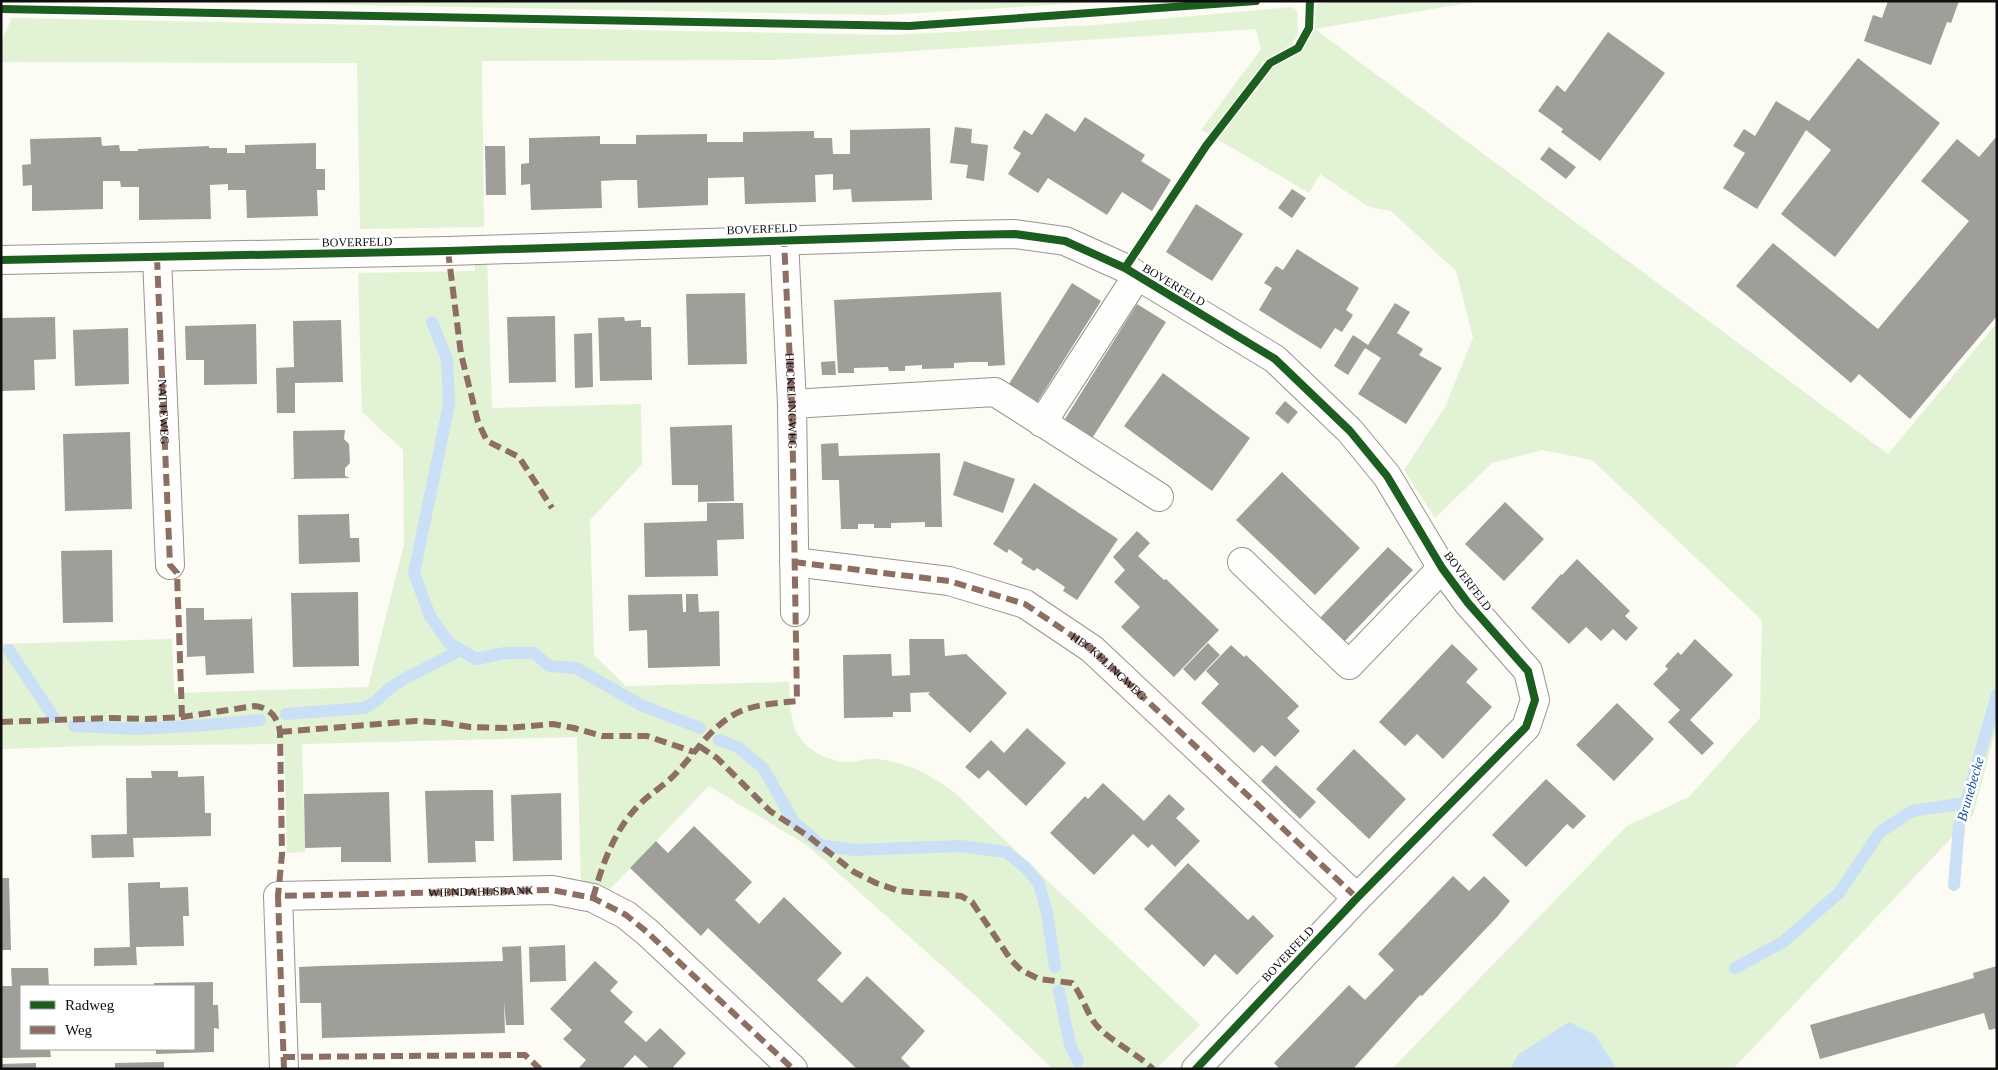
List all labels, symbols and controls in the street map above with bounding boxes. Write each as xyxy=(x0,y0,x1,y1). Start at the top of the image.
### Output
street label: BOVERFELD xyxy=(726,221,798,237)
street label: BOVERFELD xyxy=(322,234,393,250)
street label: BOVERFELD xyxy=(1140,261,1208,309)
street label: HECKELINGWEG xyxy=(783,352,800,449)
street label: NATTEWEG xyxy=(155,379,172,445)
street label: BOVERFELD xyxy=(1441,549,1495,614)
street label: HECKELINGWEG xyxy=(1068,630,1149,703)
water label: Brunebecke xyxy=(1954,755,1987,823)
street label: WIENDAHLSBANK xyxy=(428,883,534,900)
street label: BOVERFELD xyxy=(1259,923,1317,985)
legend xyxy=(20,985,195,1050)
text: Radweg xyxy=(65,997,115,1013)
text: Weg xyxy=(65,1022,93,1038)

